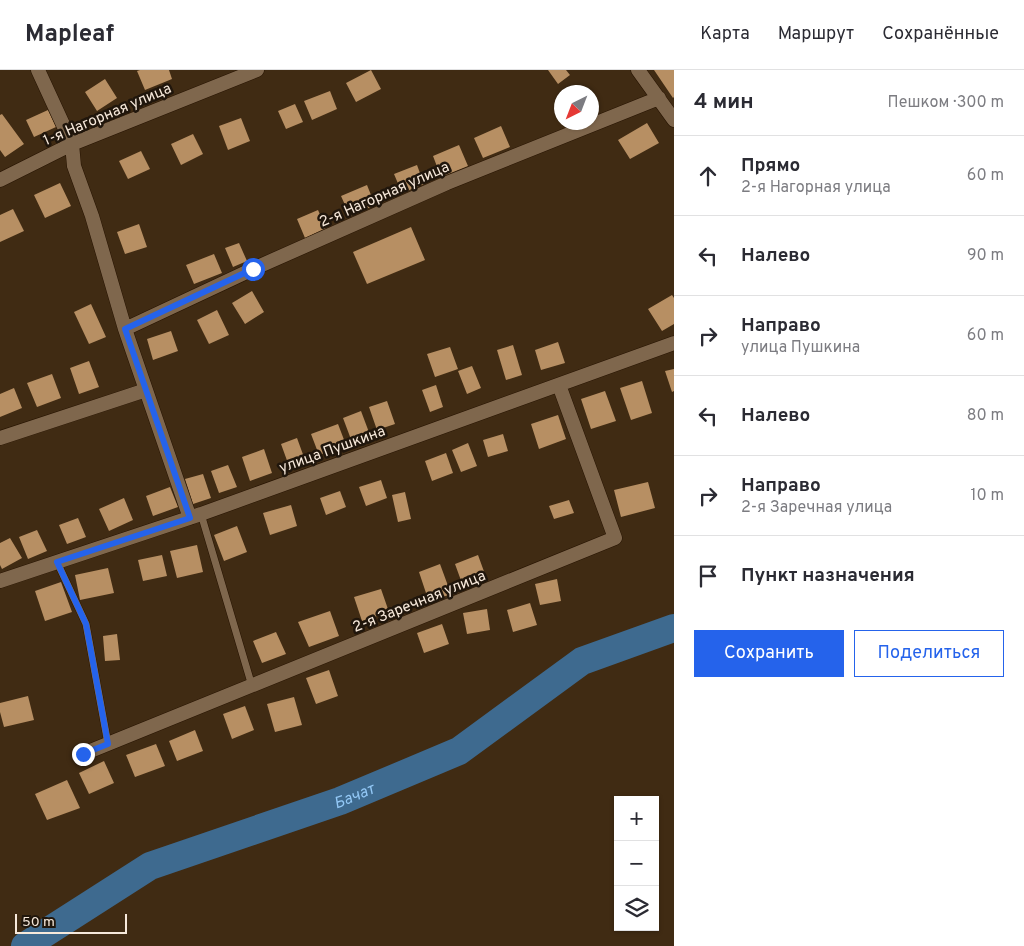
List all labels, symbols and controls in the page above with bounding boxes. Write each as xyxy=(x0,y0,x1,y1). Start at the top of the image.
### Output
text: Mapleaf xyxy=(25,20,114,50)
text: Карта xyxy=(700,23,750,46)
text: Маршрут xyxy=(778,23,854,46)
text: Сохранённые xyxy=(882,23,999,46)
street label: 1-я Нагорная улица xyxy=(41,80,175,151)
north arrow xyxy=(554,85,599,130)
text: 4 мин xyxy=(694,89,754,116)
text: Пешком · 300 m xyxy=(888,93,1004,113)
text: Прямо xyxy=(741,154,800,178)
street label: 2-я Нагорная улица xyxy=(317,158,453,233)
icon: ahead xyxy=(694,162,722,190)
text: 60 m xyxy=(967,166,1004,186)
text: 2-я Нагорная улица xyxy=(741,178,891,198)
icon: left xyxy=(694,242,722,270)
text: Налево xyxy=(741,244,810,268)
text: 90 m xyxy=(967,246,1004,266)
route start xyxy=(242,258,265,281)
text: Направо xyxy=(741,314,821,338)
icon: right xyxy=(694,322,722,350)
text: 60 m xyxy=(967,326,1004,346)
text: улица Пушкина xyxy=(741,338,860,358)
icon: left xyxy=(694,402,722,430)
text: Налево xyxy=(741,404,810,428)
text: 80 m xyxy=(967,406,1004,426)
street label: улица Пушкина xyxy=(277,422,388,478)
text: Направо xyxy=(741,474,821,498)
icon: right xyxy=(694,482,722,510)
text: 10 m xyxy=(970,486,1004,506)
text: 2-я Заречная улица xyxy=(741,498,892,518)
icon: arrive xyxy=(694,562,722,590)
text: Пункт назначения xyxy=(741,564,915,588)
street label: 2-я Заречная улица xyxy=(350,567,489,638)
button: Сохранить xyxy=(694,630,844,677)
button: Поделиться xyxy=(854,630,1004,677)
route end xyxy=(72,743,95,766)
water label: Бачат xyxy=(331,779,380,814)
map controls xyxy=(614,796,659,931)
button: + xyxy=(614,796,659,841)
button: − xyxy=(614,841,659,886)
button: layers xyxy=(614,886,659,931)
scale bar xyxy=(15,911,128,934)
text: 50 m xyxy=(22,914,55,931)

